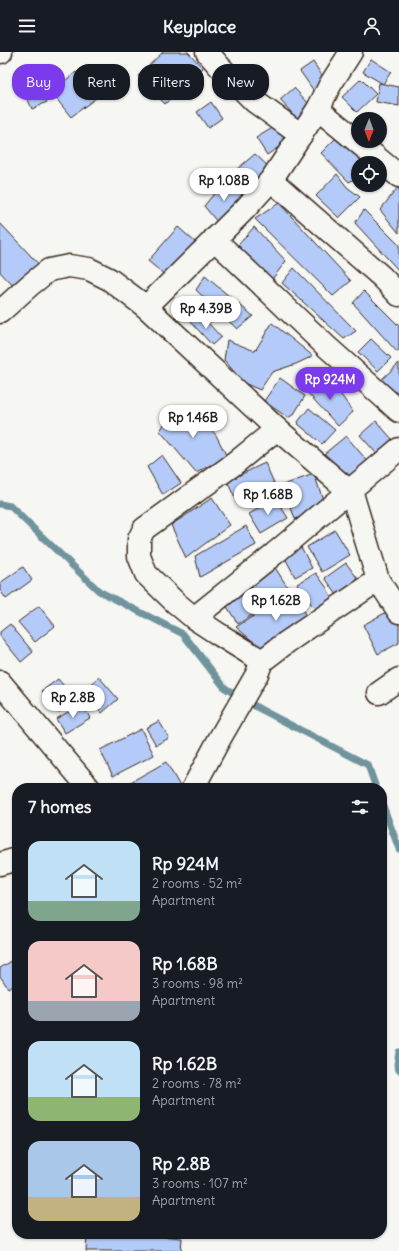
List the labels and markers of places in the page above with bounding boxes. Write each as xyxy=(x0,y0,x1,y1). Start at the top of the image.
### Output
pin: Rp 1.08B xyxy=(183,168,265,202)
pin: Rp 4.39B xyxy=(165,296,247,330)
pin: Rp 924M xyxy=(293,367,367,401)
pin: Rp 1.46B xyxy=(152,405,234,439)
pin: Rp 1.68B xyxy=(227,482,309,516)
pin: Rp 1.62B xyxy=(235,588,317,622)
pin: Rp 2.8B xyxy=(36,685,110,719)

